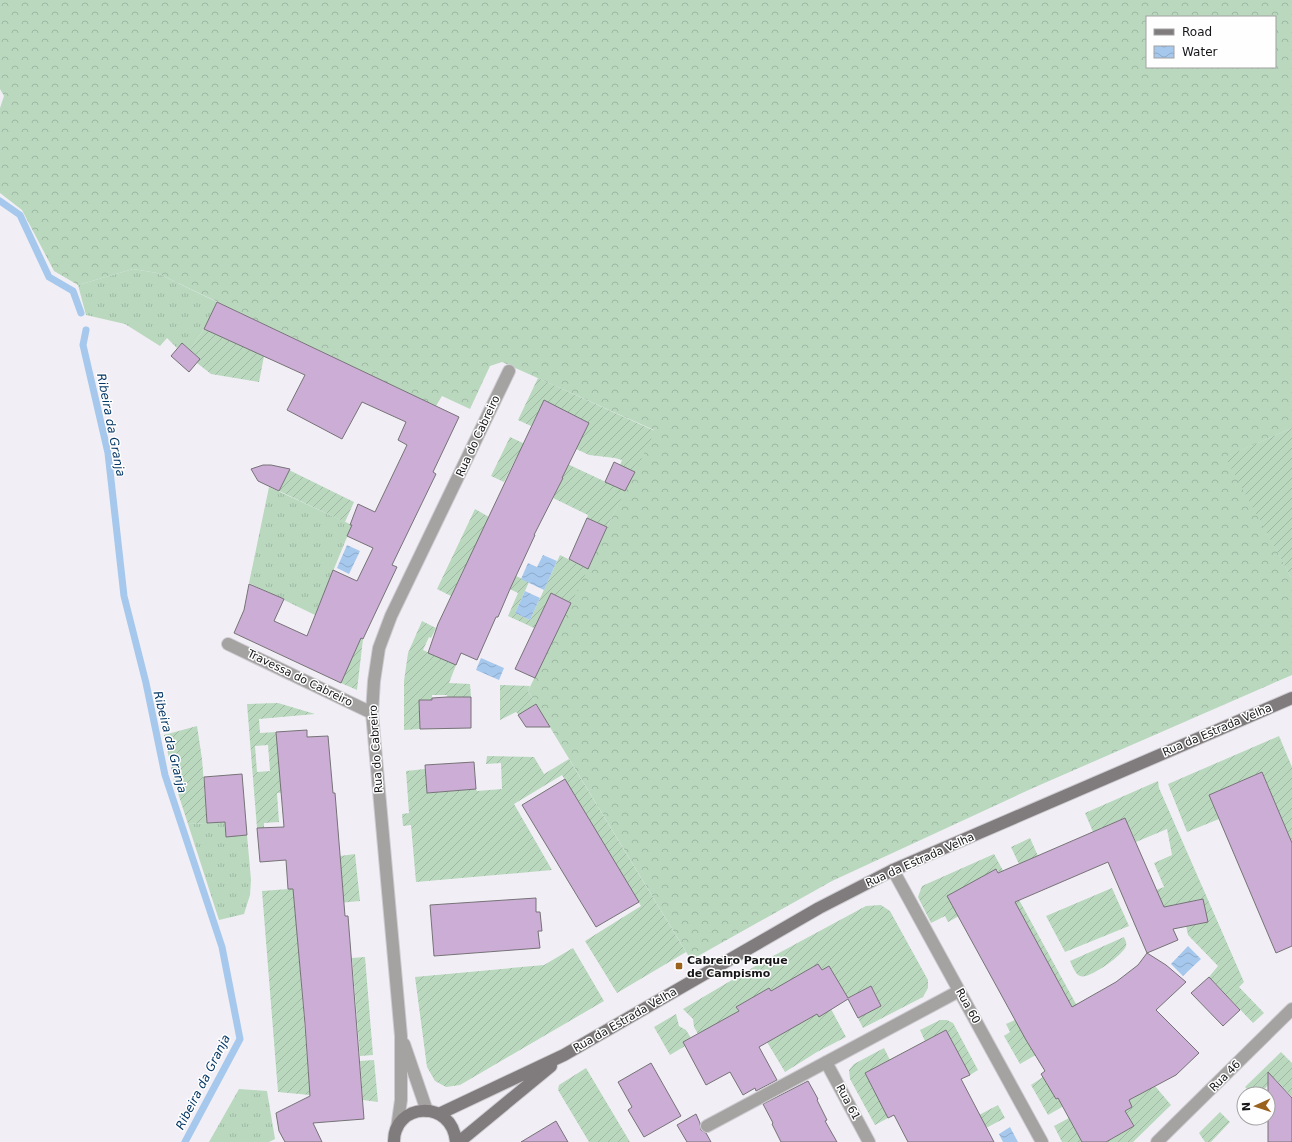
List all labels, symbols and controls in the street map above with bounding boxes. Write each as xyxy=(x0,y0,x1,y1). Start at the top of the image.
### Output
legend xyxy=(1146,16,1276,68)
text: Road xyxy=(1182,25,1212,39)
text: Water xyxy=(1182,45,1218,59)
water label: Ribeira da Granja xyxy=(94,372,128,478)
street label: Rua do Cabreiro xyxy=(453,393,503,479)
street label: Travessa do Cabreiro xyxy=(245,646,355,709)
water label: Ribeira da Granja xyxy=(151,689,189,795)
street label: Rua da Estrada Velha xyxy=(1160,701,1274,759)
street label: Rua do Cabreiro xyxy=(366,704,386,793)
street label: Rua da Estrada Velha xyxy=(864,830,976,890)
place label: Cabreiro Parque de Campismo xyxy=(687,954,788,980)
marker: Cabreiro Parque de Campismo xyxy=(674,961,684,971)
street label: Rua da Estrada Velha xyxy=(571,985,679,1055)
street label: Rua 60 xyxy=(953,986,983,1026)
water label: Ribeira da Granja xyxy=(173,1032,233,1132)
street label: Rua 46 xyxy=(1207,1058,1243,1094)
street label: Rua 61 xyxy=(833,1082,863,1122)
north arrow xyxy=(1236,1086,1276,1126)
text: N xyxy=(1240,1102,1253,1111)

